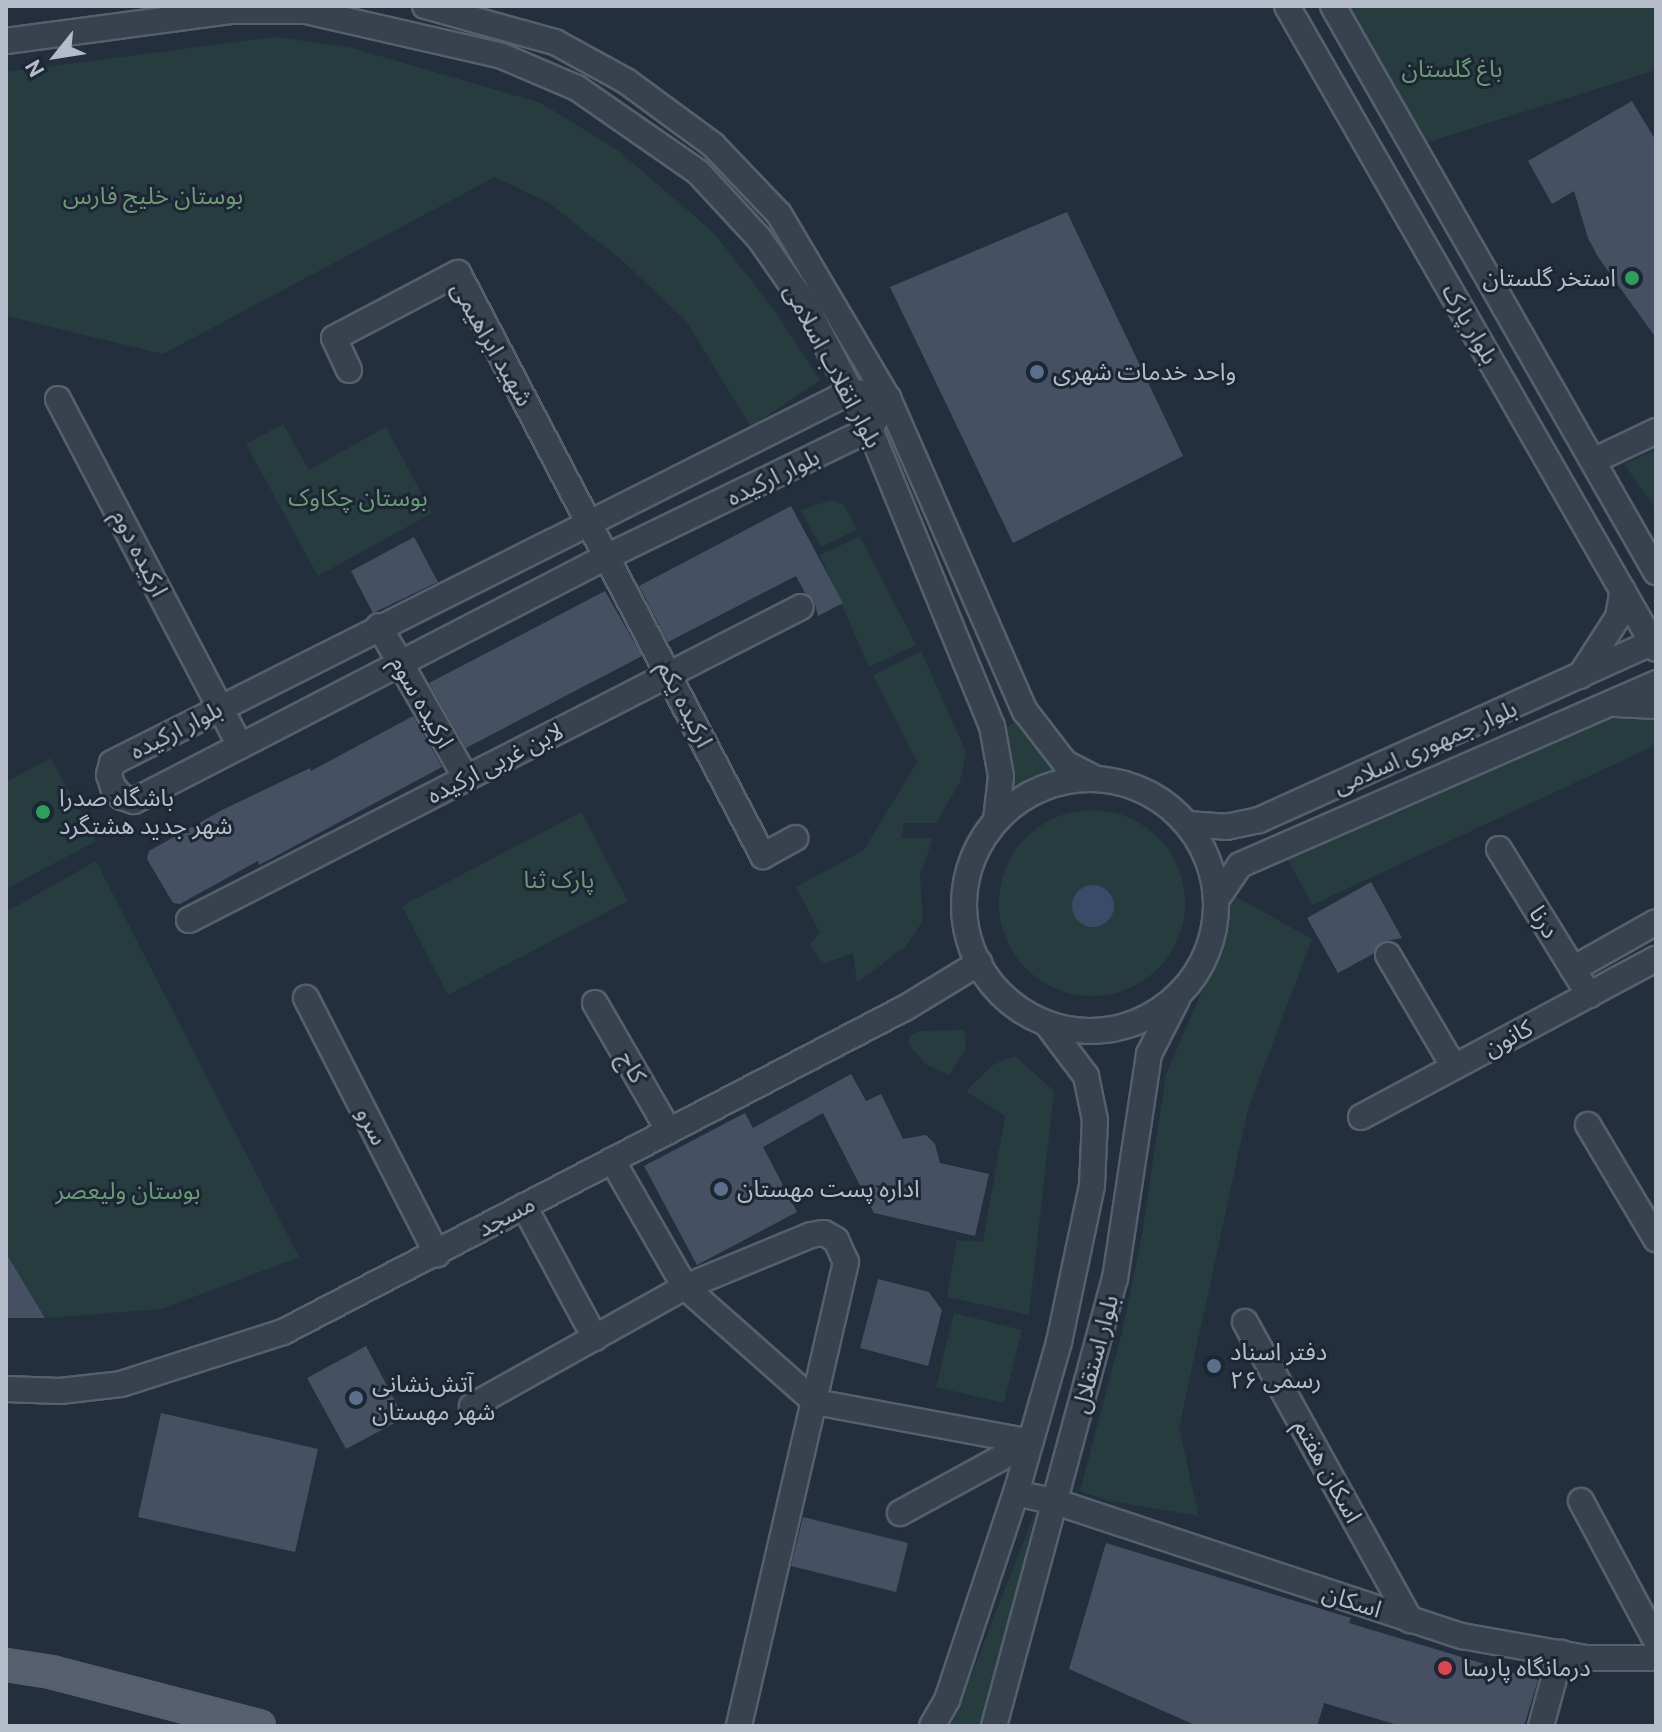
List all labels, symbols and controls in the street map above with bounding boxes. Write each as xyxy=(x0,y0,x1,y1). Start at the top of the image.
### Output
north arrow xyxy=(16,16,96,96)
text: N xyxy=(19,55,50,82)
park label: باغ گلستان xyxy=(1402,55,1502,83)
park label: بوستان خلیج فارس xyxy=(63,182,243,210)
place label: استخر گلستان xyxy=(1482,264,1616,292)
marker: استخر گلستان xyxy=(1623,269,1641,287)
street label: شهید ابراهیمی xyxy=(445,277,539,411)
street label: بلوار انقلاب اسلامی xyxy=(778,279,888,453)
street label: بلوار پارک xyxy=(1436,279,1504,369)
place label: واحد خدمات شهری xyxy=(1053,358,1236,386)
marker: واحد خدمات شهری xyxy=(1028,363,1046,381)
street label: بلوار ارکیده xyxy=(722,442,824,512)
park label: بوستان چکاوک xyxy=(288,484,428,512)
street label: ارکیده دوم xyxy=(106,505,174,601)
street label: ارکیده سوم xyxy=(384,651,460,753)
street label: ارکیده یکم xyxy=(651,656,719,752)
street label: بلوار جمهوری اسلامی xyxy=(1329,694,1521,800)
street label: بلوار ارکیده xyxy=(125,695,227,765)
street label: لاین غربی ارکیده xyxy=(422,716,568,810)
place label: باشگاه صدرا شهر جدید هشتگرد xyxy=(59,784,233,840)
marker: باشگاه صدرا شهر جدید هشتگرد xyxy=(34,803,52,821)
park label: پارک ثنا xyxy=(524,866,594,894)
street label: درنا xyxy=(1523,900,1565,944)
street label: کانون xyxy=(1479,1013,1537,1063)
street label: کاج xyxy=(611,1046,653,1088)
street label: سرو xyxy=(350,1102,394,1150)
place label: اداره پست مهستان xyxy=(737,1175,920,1203)
park label: بوستان ولیعصر xyxy=(55,1177,201,1205)
marker: اداره پست مهستان xyxy=(712,1180,730,1198)
street label: مسجد xyxy=(472,1189,540,1243)
street label: بلوار استقلال xyxy=(1065,1292,1125,1416)
place label: دفتر اسناد رسمی ۲۶ xyxy=(1230,1338,1327,1394)
marker: دفتر اسناد رسمی ۲۶ xyxy=(1205,1357,1223,1375)
place label: آتش‌نشانی شهر مهستان xyxy=(372,1370,495,1426)
marker: آتش‌نشانی شهر مهستان xyxy=(347,1389,365,1407)
street label: اسکان هفتم xyxy=(1288,1414,1368,1528)
street label: اسکان xyxy=(1319,1578,1385,1624)
place label: درمانگاه پارسا xyxy=(1463,1654,1591,1682)
marker: درمانگاه پارسا xyxy=(1434,1657,1456,1679)

